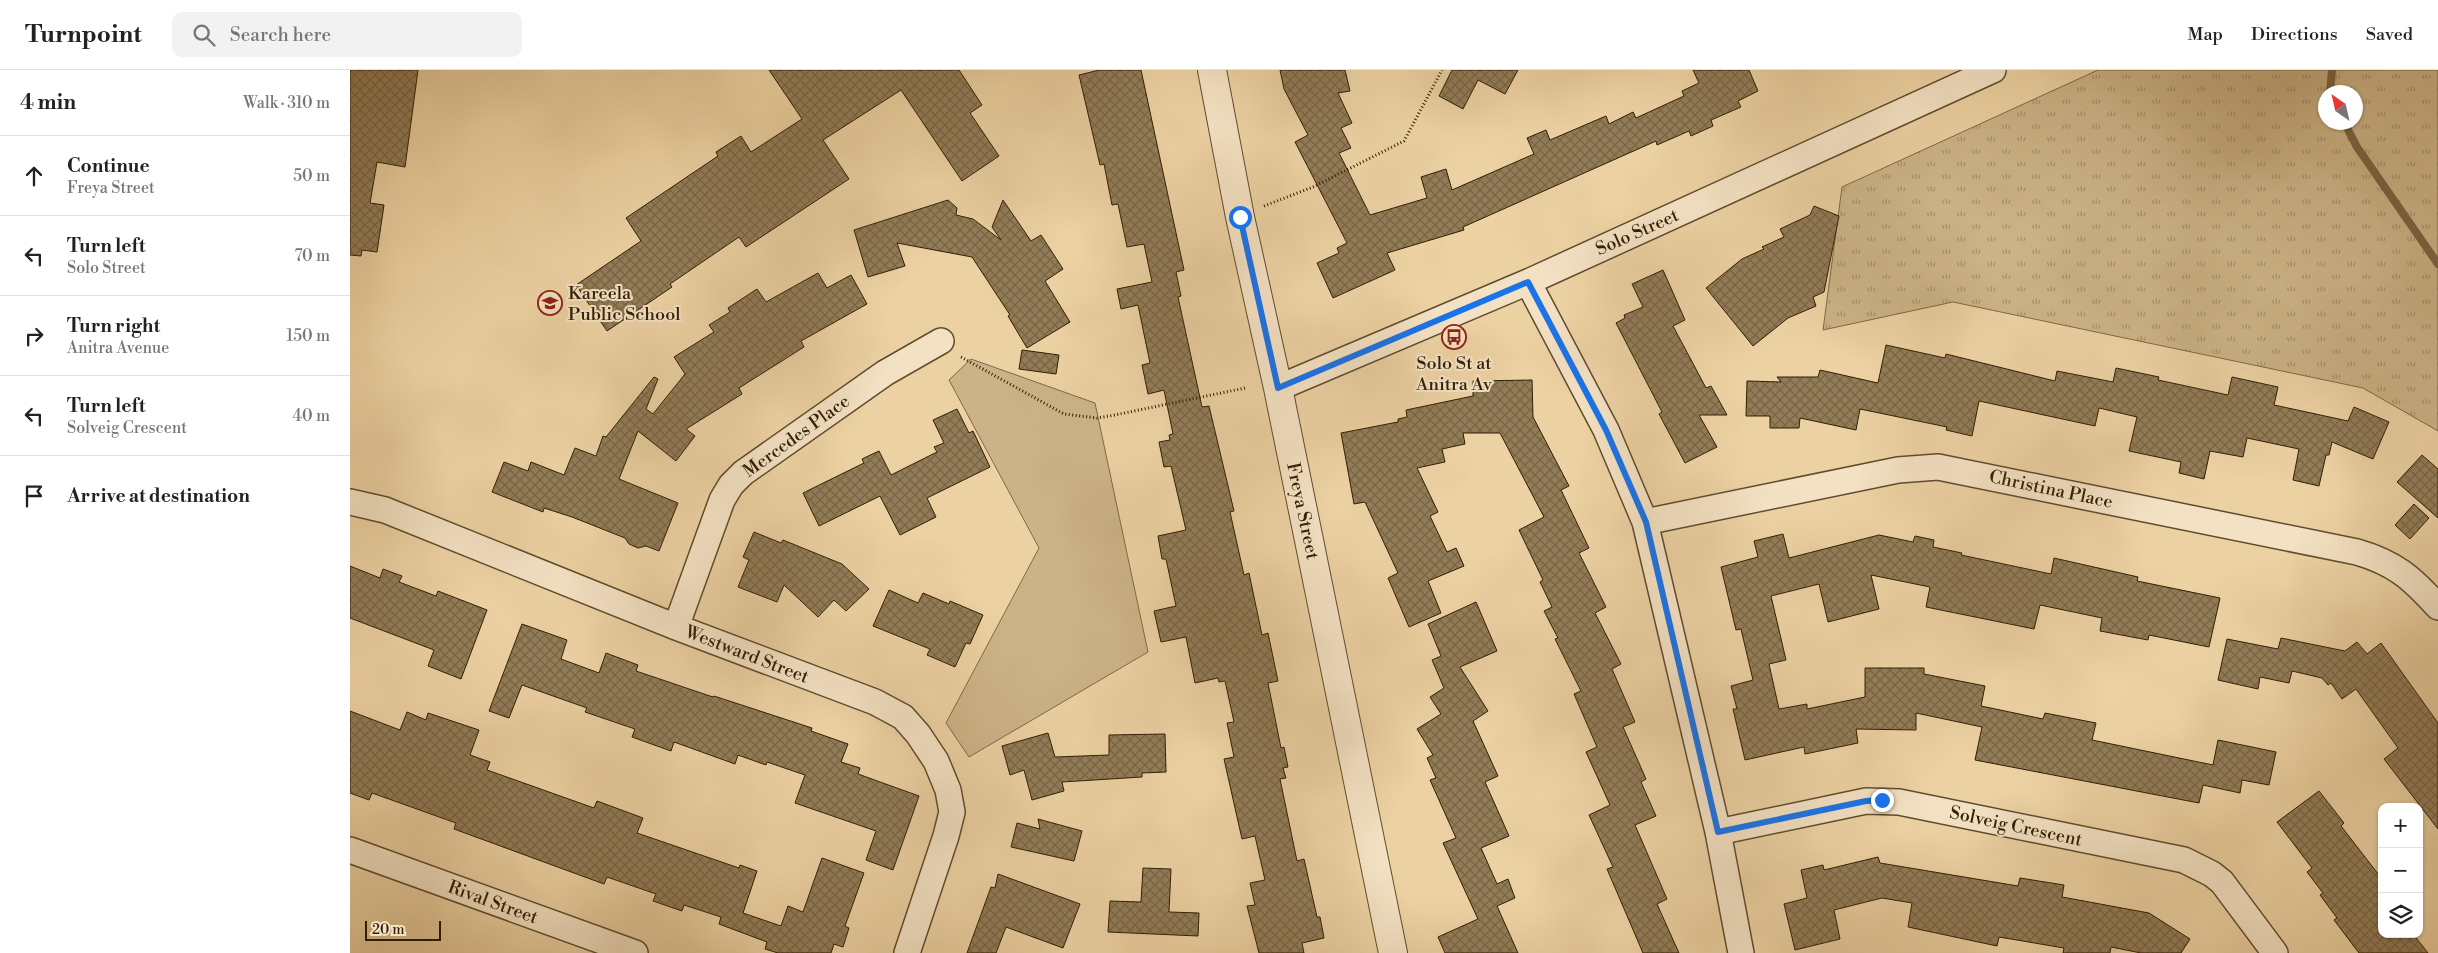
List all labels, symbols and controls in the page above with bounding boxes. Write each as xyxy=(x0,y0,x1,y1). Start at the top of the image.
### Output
search box xyxy=(172,12,522,57)
text: Turnpoint xyxy=(25,20,142,50)
icon: search xyxy=(190,21,218,49)
text: Search here xyxy=(230,23,331,47)
text: Map xyxy=(2187,23,2223,46)
text: Directions xyxy=(2251,23,2338,46)
text: Saved xyxy=(2366,23,2413,46)
north arrow xyxy=(2318,85,2363,130)
text: 4 min xyxy=(20,90,76,116)
text: Walk · 310 m xyxy=(243,93,330,113)
text: Continue xyxy=(67,154,150,178)
icon: ahead xyxy=(20,162,48,190)
text: 50 m xyxy=(293,166,330,186)
text: Freya Street xyxy=(67,178,155,198)
street label: Solo Street xyxy=(1592,204,1683,261)
route start xyxy=(1229,206,1252,229)
text: Turn left xyxy=(67,234,146,258)
icon: left xyxy=(20,242,48,270)
text: 70 m xyxy=(294,246,330,266)
text: Solo Street xyxy=(67,258,146,278)
place label: Kareela Public School xyxy=(568,282,681,326)
school or university icon: Kareela Public School xyxy=(537,290,563,316)
text: Turn right xyxy=(67,314,160,338)
icon: right xyxy=(20,322,48,350)
bus stop icon: Solo St at Anitra Av xyxy=(1441,324,1467,350)
text: 150 m xyxy=(286,326,330,346)
text: Anitra Avenue xyxy=(67,338,169,358)
place label: Solo St at Anitra Av xyxy=(1415,352,1493,396)
street label: Mercedes Place xyxy=(738,390,854,483)
text: Turn left xyxy=(67,394,146,418)
icon: left xyxy=(20,402,48,430)
text: 40 m xyxy=(293,406,330,426)
text: Solveig Crescent xyxy=(67,418,187,438)
street label: Freya Street xyxy=(1281,460,1324,562)
street label: Christina Place xyxy=(1987,465,2115,514)
icon: arrive xyxy=(20,482,48,510)
text: Arrive at destination xyxy=(67,484,250,508)
street label: Westward Street xyxy=(681,620,813,689)
route end xyxy=(1871,789,1894,812)
street label: Solveig Crescent xyxy=(1948,801,2085,852)
map controls xyxy=(2378,803,2423,938)
button: + xyxy=(2378,803,2423,848)
button: − xyxy=(2378,848,2423,893)
street label: Rival Street xyxy=(445,876,542,930)
button: layers xyxy=(2378,893,2423,938)
scale bar xyxy=(365,918,441,941)
text: 20 m xyxy=(372,921,404,939)

